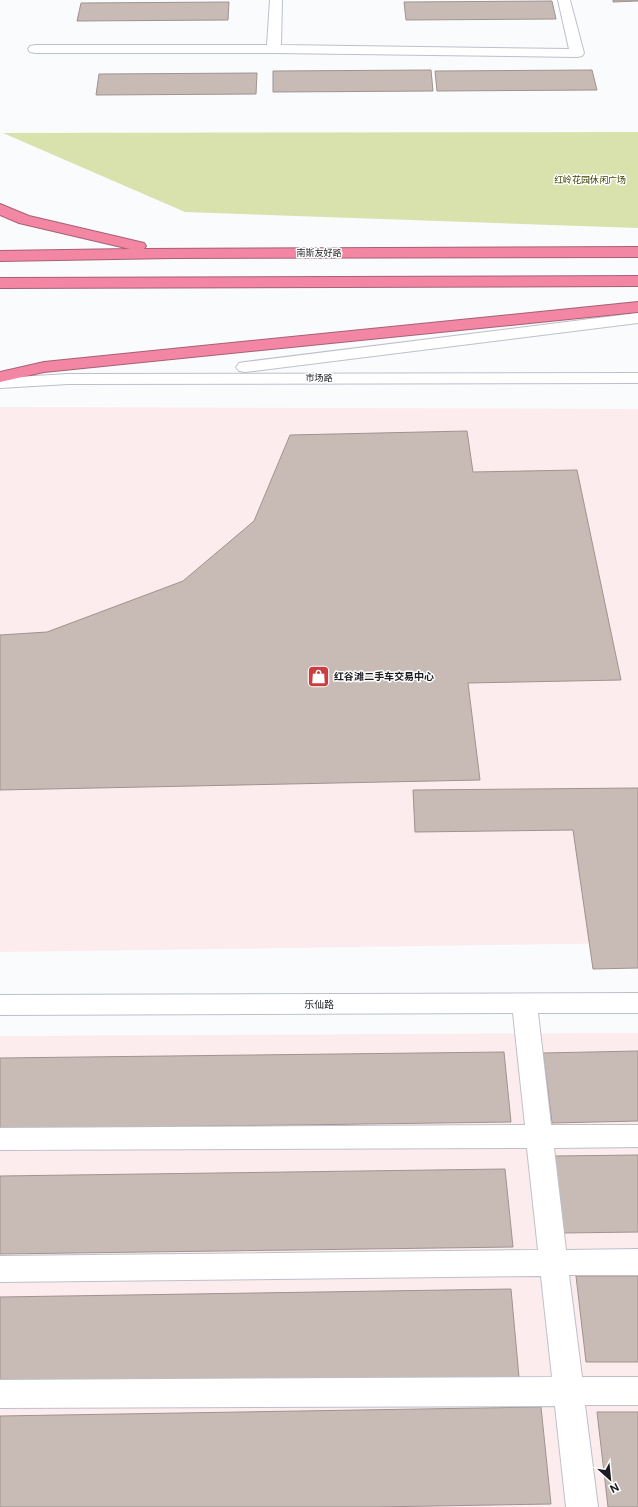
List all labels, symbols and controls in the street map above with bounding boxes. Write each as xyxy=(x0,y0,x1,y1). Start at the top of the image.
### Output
park label: 红岭花园休闲广场 xyxy=(554,174,626,185)
street label: 南斯友好路 xyxy=(296,247,342,258)
street label: 市场路 xyxy=(305,372,333,383)
shop icon: 红谷滩二手车交易中心 xyxy=(306,663,332,689)
place label: 红谷滩二手车交易中心 xyxy=(334,670,434,682)
street label: 乐仙路 xyxy=(304,998,334,1010)
north arrow xyxy=(590,1459,630,1499)
text: N xyxy=(608,1481,621,1495)

